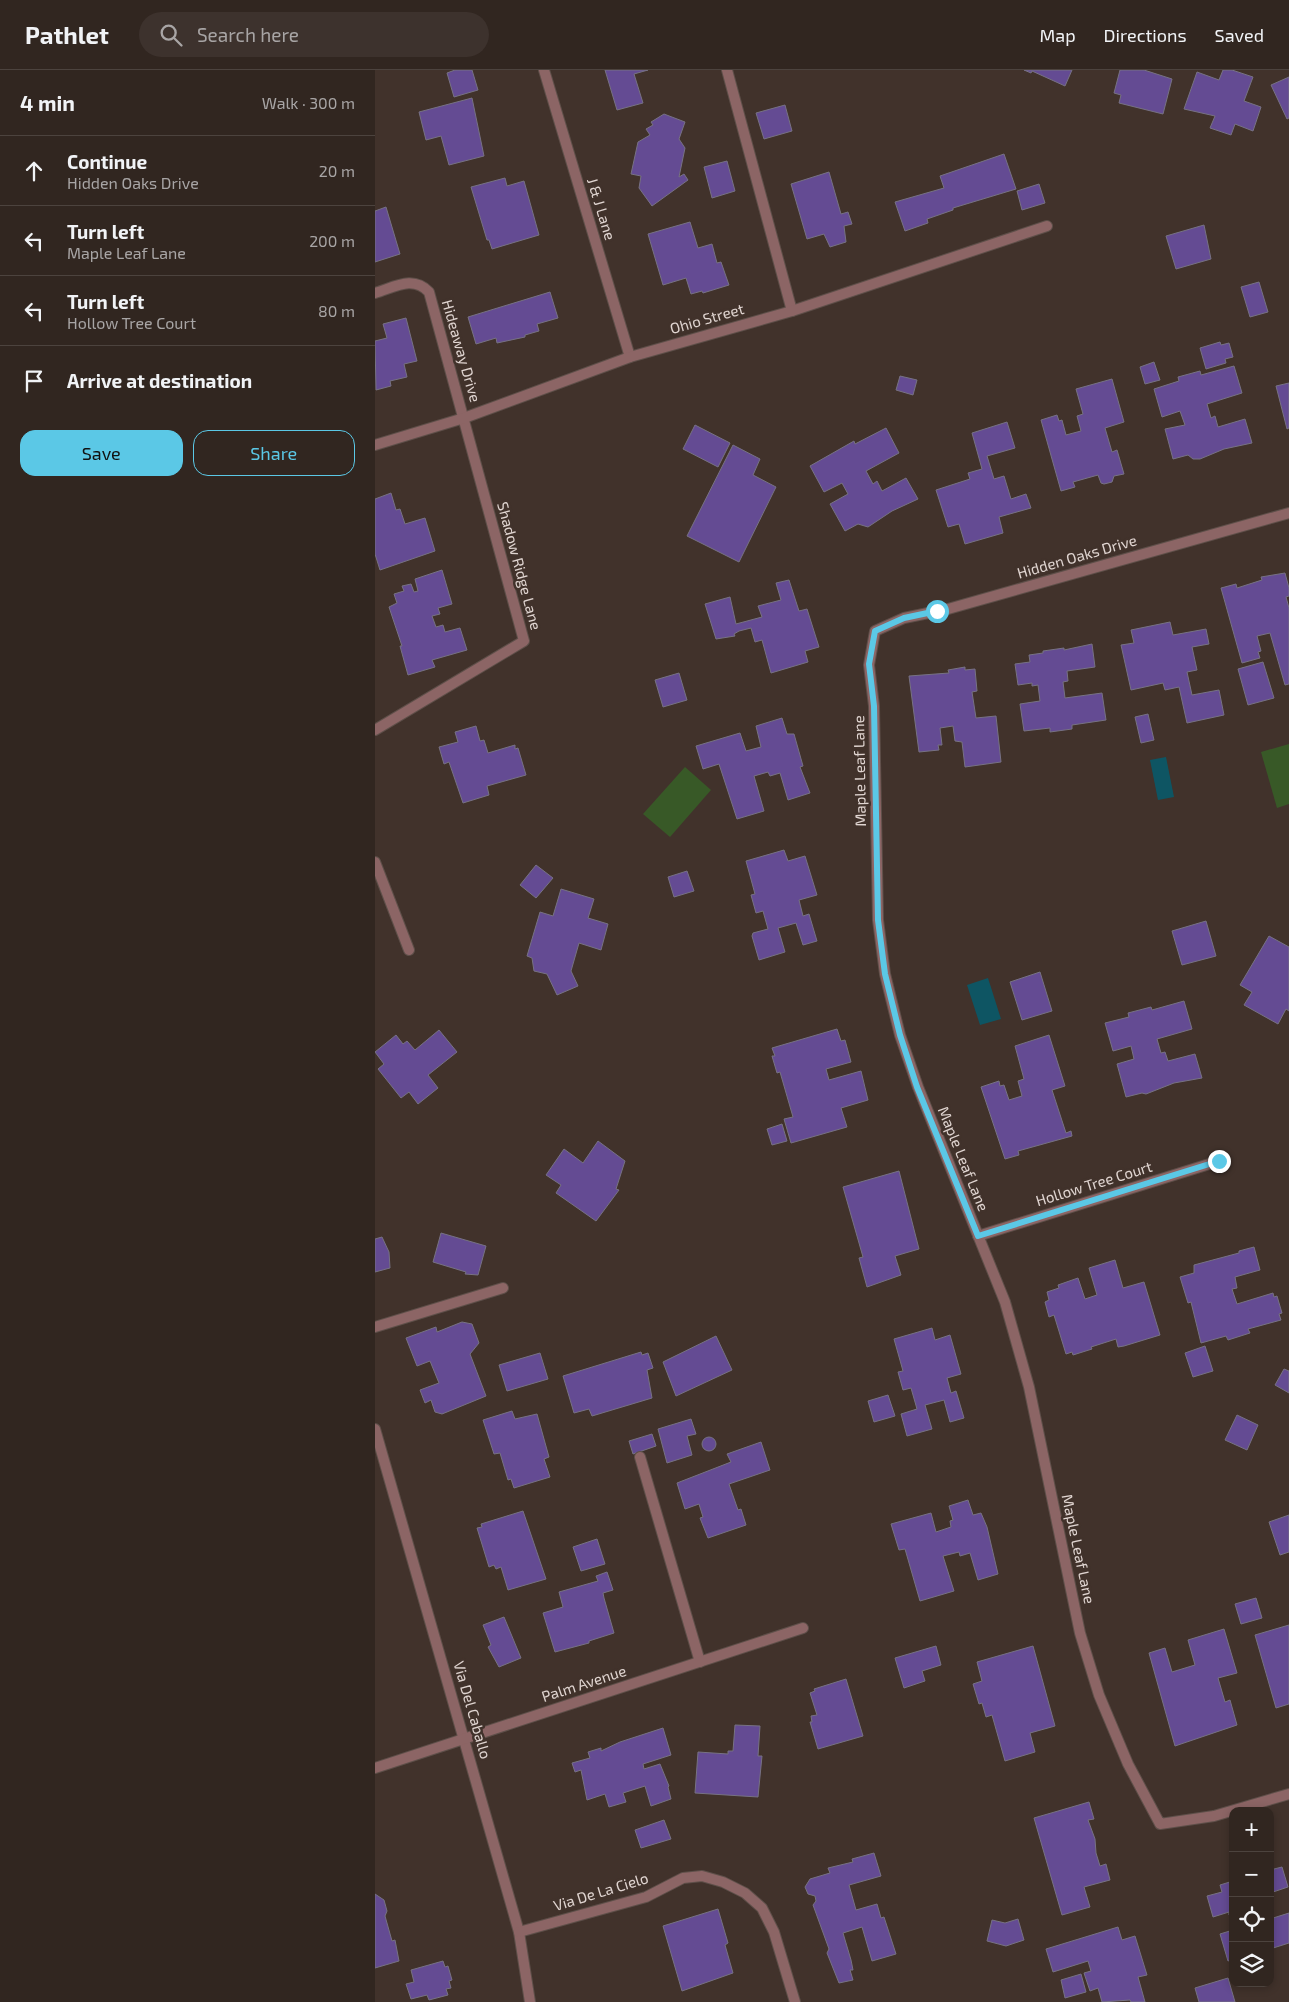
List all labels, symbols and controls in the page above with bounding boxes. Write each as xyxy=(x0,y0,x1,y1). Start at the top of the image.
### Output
search box xyxy=(139,12,489,57)
text: Pathlet xyxy=(25,20,109,49)
icon: search xyxy=(157,21,185,49)
text: Search here xyxy=(197,23,299,46)
text: Map xyxy=(1039,24,1076,46)
text: Directions xyxy=(1104,24,1187,46)
text: Saved xyxy=(1215,24,1264,46)
text: 4 min xyxy=(20,90,75,115)
text: Walk · 300 m xyxy=(262,93,355,112)
text: Continue xyxy=(67,150,147,173)
icon: ahead xyxy=(20,157,48,185)
text: 20 m xyxy=(319,161,355,180)
text: Hidden Oaks Drive xyxy=(67,173,199,192)
street label: J & J Lane xyxy=(584,175,620,242)
text: Turn left xyxy=(67,220,144,243)
icon: left xyxy=(20,227,48,255)
text: 200 m xyxy=(309,231,355,250)
text: Maple Leaf Lane xyxy=(67,243,186,262)
text: Turn left xyxy=(67,290,144,313)
icon: left xyxy=(20,297,48,325)
street label: Hideaway Drive xyxy=(439,297,485,404)
street label: Ohio Street xyxy=(668,299,746,337)
text: 80 m xyxy=(318,301,355,320)
text: Hollow Tree Court xyxy=(67,313,196,332)
icon: arrive xyxy=(20,367,48,395)
text: Arrive at destination xyxy=(67,369,252,392)
button: Save xyxy=(20,430,183,476)
button: Share xyxy=(193,430,355,476)
street label: Shadow Ridge Lane xyxy=(494,500,546,632)
street label: Hidden Oaks Drive xyxy=(1015,530,1139,582)
route start xyxy=(926,600,949,623)
street label: Maple Leaf Lane xyxy=(849,715,869,827)
street label: Maple Leaf Lane xyxy=(935,1104,993,1214)
route end xyxy=(1208,1150,1231,1173)
street label: Hollow Tree Court xyxy=(1033,1157,1154,1209)
street label: Maple Leaf Lane xyxy=(1059,1492,1099,1605)
street label: Via Del Caballo xyxy=(450,1659,496,1761)
street label: Palm Avenue xyxy=(539,1661,628,1705)
map controls xyxy=(1229,1807,1274,1987)
button: + xyxy=(1229,1807,1274,1852)
button: − xyxy=(1229,1852,1274,1897)
street label: Via De La Cielo xyxy=(551,1868,650,1914)
button: locate xyxy=(1229,1897,1274,1942)
button: layers xyxy=(1229,1942,1274,1987)

